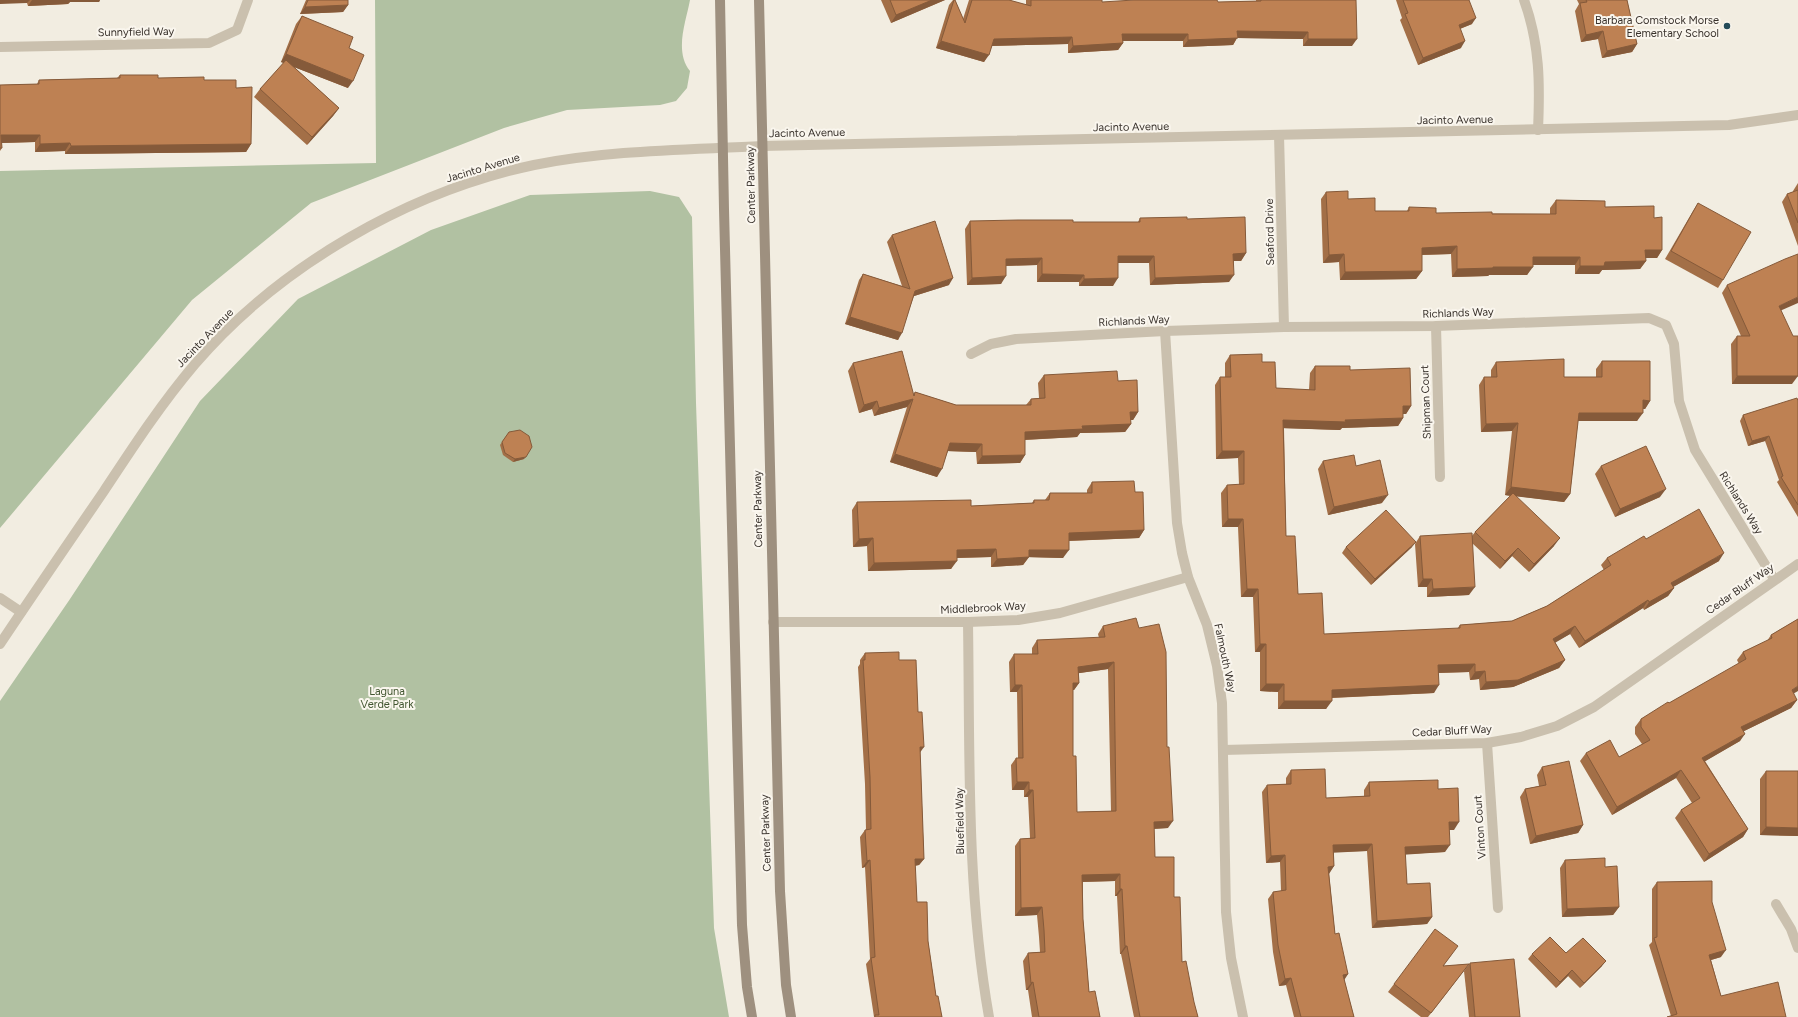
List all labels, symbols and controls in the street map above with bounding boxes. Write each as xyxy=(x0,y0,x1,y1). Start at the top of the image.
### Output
place label: Barbara Comstock Morse Elementary School xyxy=(1595,14,1719,40)
marker: Barbara Comstock Morse Elementary School xyxy=(1722,21,1732,31)
street label: Sunnyfield Way xyxy=(98,25,175,39)
street label: Jacinto Avenue xyxy=(1417,113,1493,127)
street label: Jacinto Avenue xyxy=(1093,120,1169,134)
street label: Jacinto Avenue xyxy=(769,126,845,140)
street label: Center Parkway xyxy=(744,146,758,224)
street label: Jacinto Avenue xyxy=(445,151,521,185)
street label: Seaford Drive xyxy=(1263,198,1277,266)
street label: Richlands Way xyxy=(1422,305,1494,321)
street label: Jacinto Avenue xyxy=(174,306,236,370)
street label: Richlands Way xyxy=(1098,313,1170,329)
street label: Shipman Court xyxy=(1418,365,1434,439)
street label: Richlands Way xyxy=(1717,469,1766,537)
street label: Center Parkway xyxy=(751,470,765,548)
street label: Cedar Bluff Way xyxy=(1704,561,1777,617)
street label: Middlebrook Way xyxy=(940,599,1026,617)
street label: Falmouth Way xyxy=(1211,622,1239,694)
park label: Laguna Verde Park xyxy=(361,685,414,711)
street label: Cedar Bluff Way xyxy=(1412,722,1492,740)
street label: Bluefield Way xyxy=(953,787,967,855)
street label: Center Parkway xyxy=(758,794,774,872)
street label: Vinton Court xyxy=(1471,795,1489,859)

